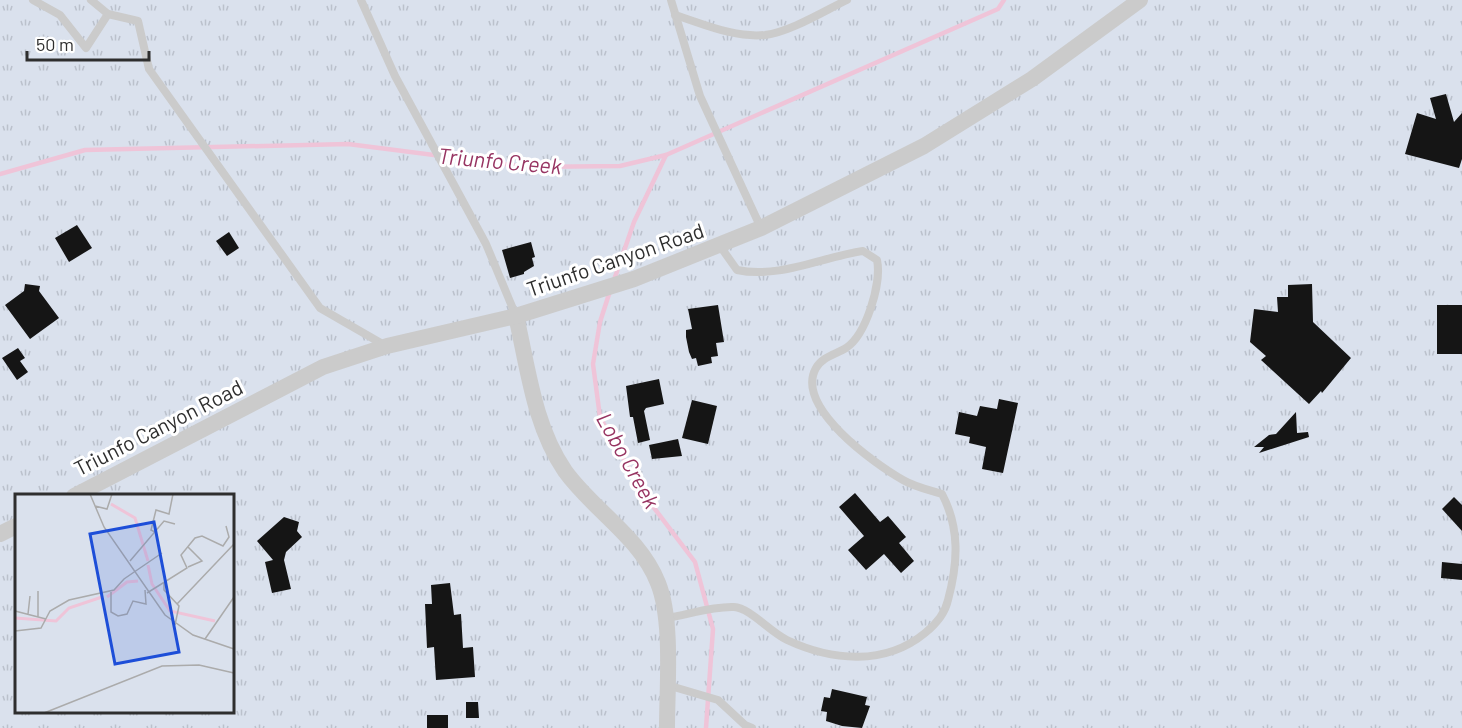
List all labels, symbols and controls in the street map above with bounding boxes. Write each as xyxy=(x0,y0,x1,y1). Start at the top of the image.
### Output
scale bar xyxy=(27,24,148,62)
text: 50 m xyxy=(36,33,74,55)
water label: Triunfo Creek xyxy=(437,142,563,178)
street label: Triunfo Canyon Road xyxy=(523,217,707,301)
street label: Triunfo Canyon Road xyxy=(70,374,246,480)
water label: Lobo Creek xyxy=(592,408,666,513)
inset map xyxy=(15,494,234,713)

